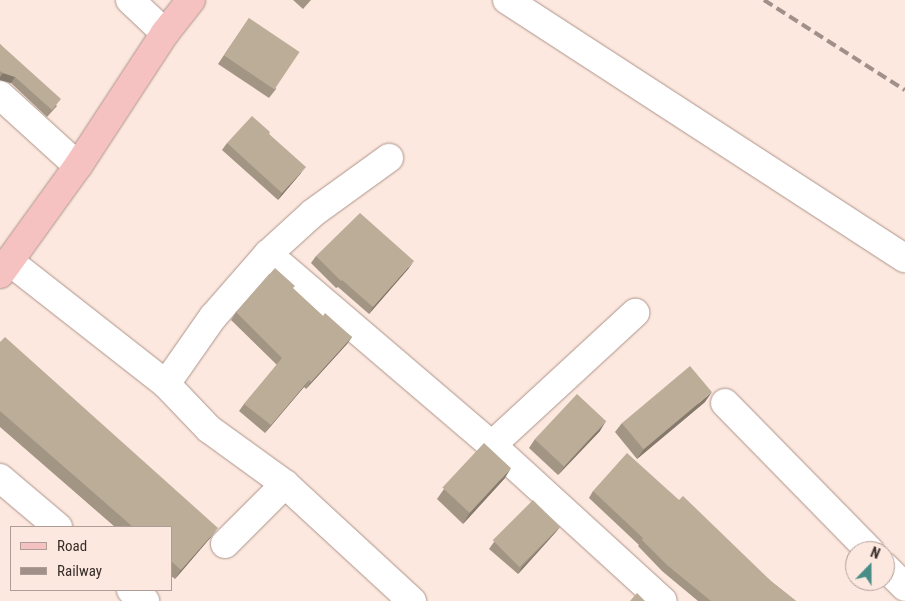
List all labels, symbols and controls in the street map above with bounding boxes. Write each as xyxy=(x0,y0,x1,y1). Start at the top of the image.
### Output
legend xyxy=(10,526,172,591)
text: Road xyxy=(57,537,87,555)
north arrow xyxy=(845,541,895,591)
text: N xyxy=(868,544,882,562)
text: Railway xyxy=(57,562,102,580)

